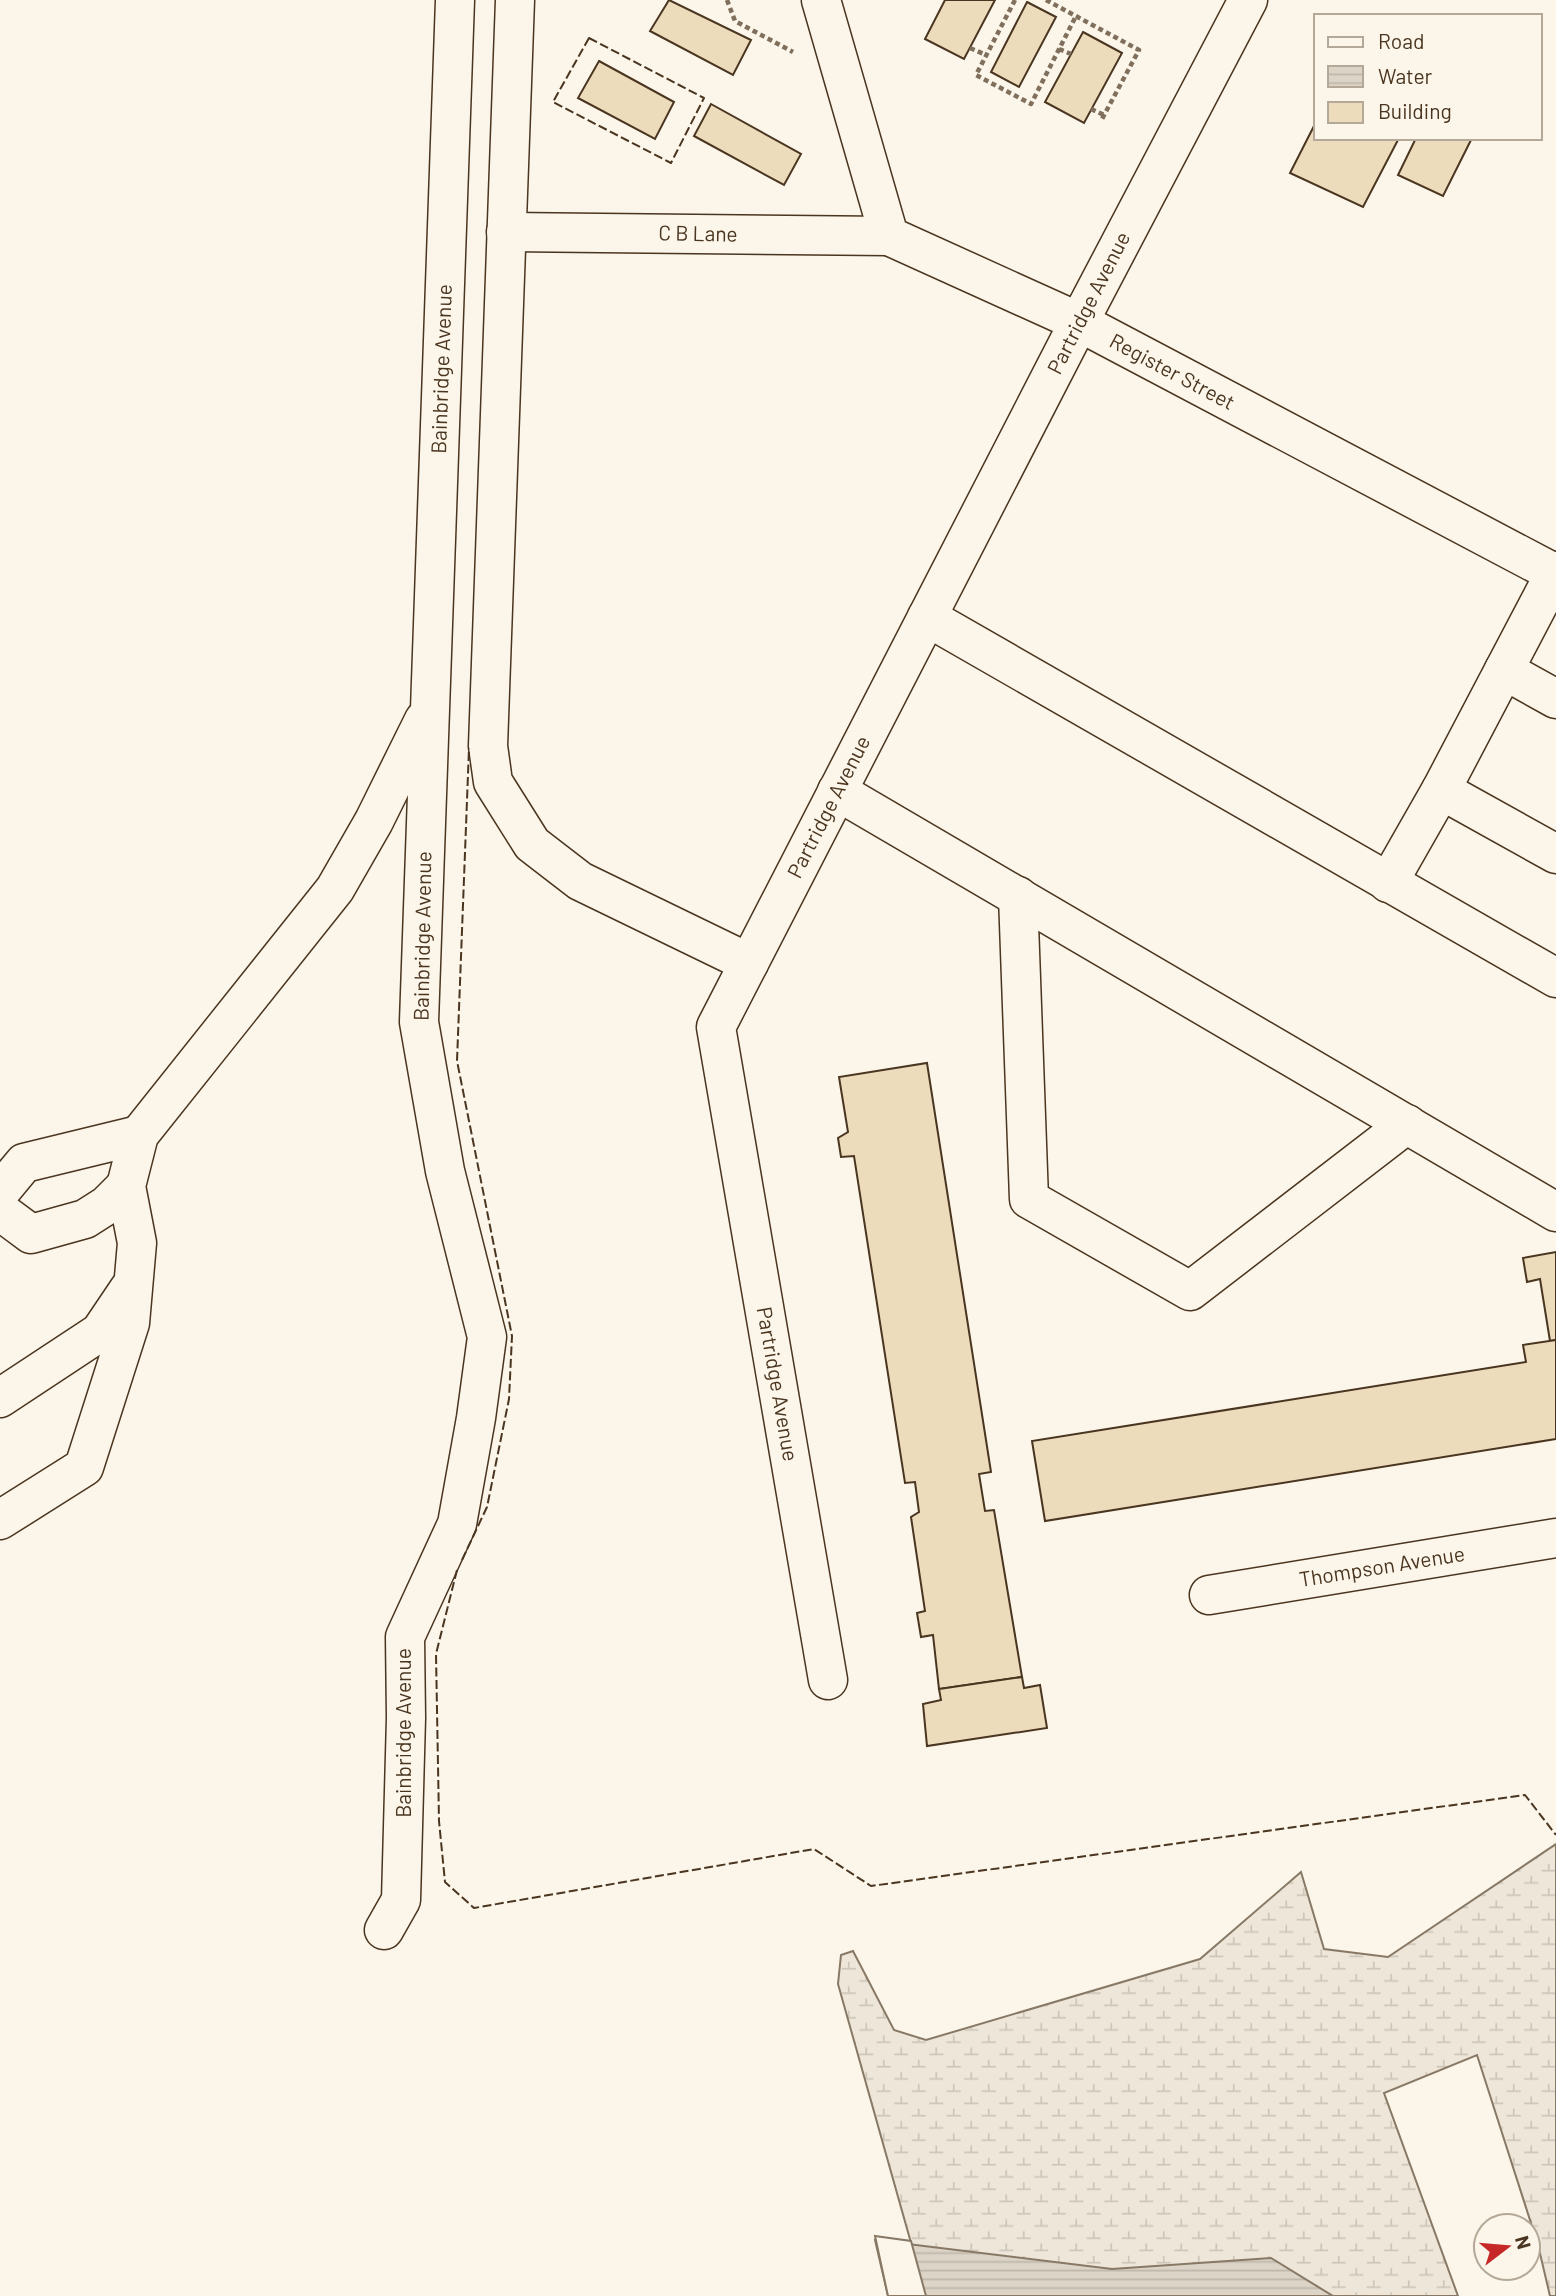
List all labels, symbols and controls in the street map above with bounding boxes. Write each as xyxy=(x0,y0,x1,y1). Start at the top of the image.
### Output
legend xyxy=(1314,14,1542,140)
text: Road xyxy=(1378,28,1424,53)
text: Water xyxy=(1378,63,1433,88)
text: Building xyxy=(1378,98,1452,123)
street label: C B Lane xyxy=(658,219,738,246)
street label: Partridge Avenue xyxy=(1041,227,1134,378)
street label: Bainbridge Avenue xyxy=(425,284,456,454)
street label: Register Street xyxy=(1106,327,1240,414)
street label: Partridge Avenue xyxy=(781,731,874,882)
street label: Bainbridge Avenue xyxy=(408,851,435,1021)
street label: Partridge Avenue xyxy=(753,1305,804,1463)
street label: Thompson Avenue xyxy=(1297,1540,1466,1591)
street label: Bainbridge Avenue xyxy=(390,1648,415,1818)
north arrow xyxy=(1472,2212,1542,2282)
text: N xyxy=(1511,2233,1537,2251)

